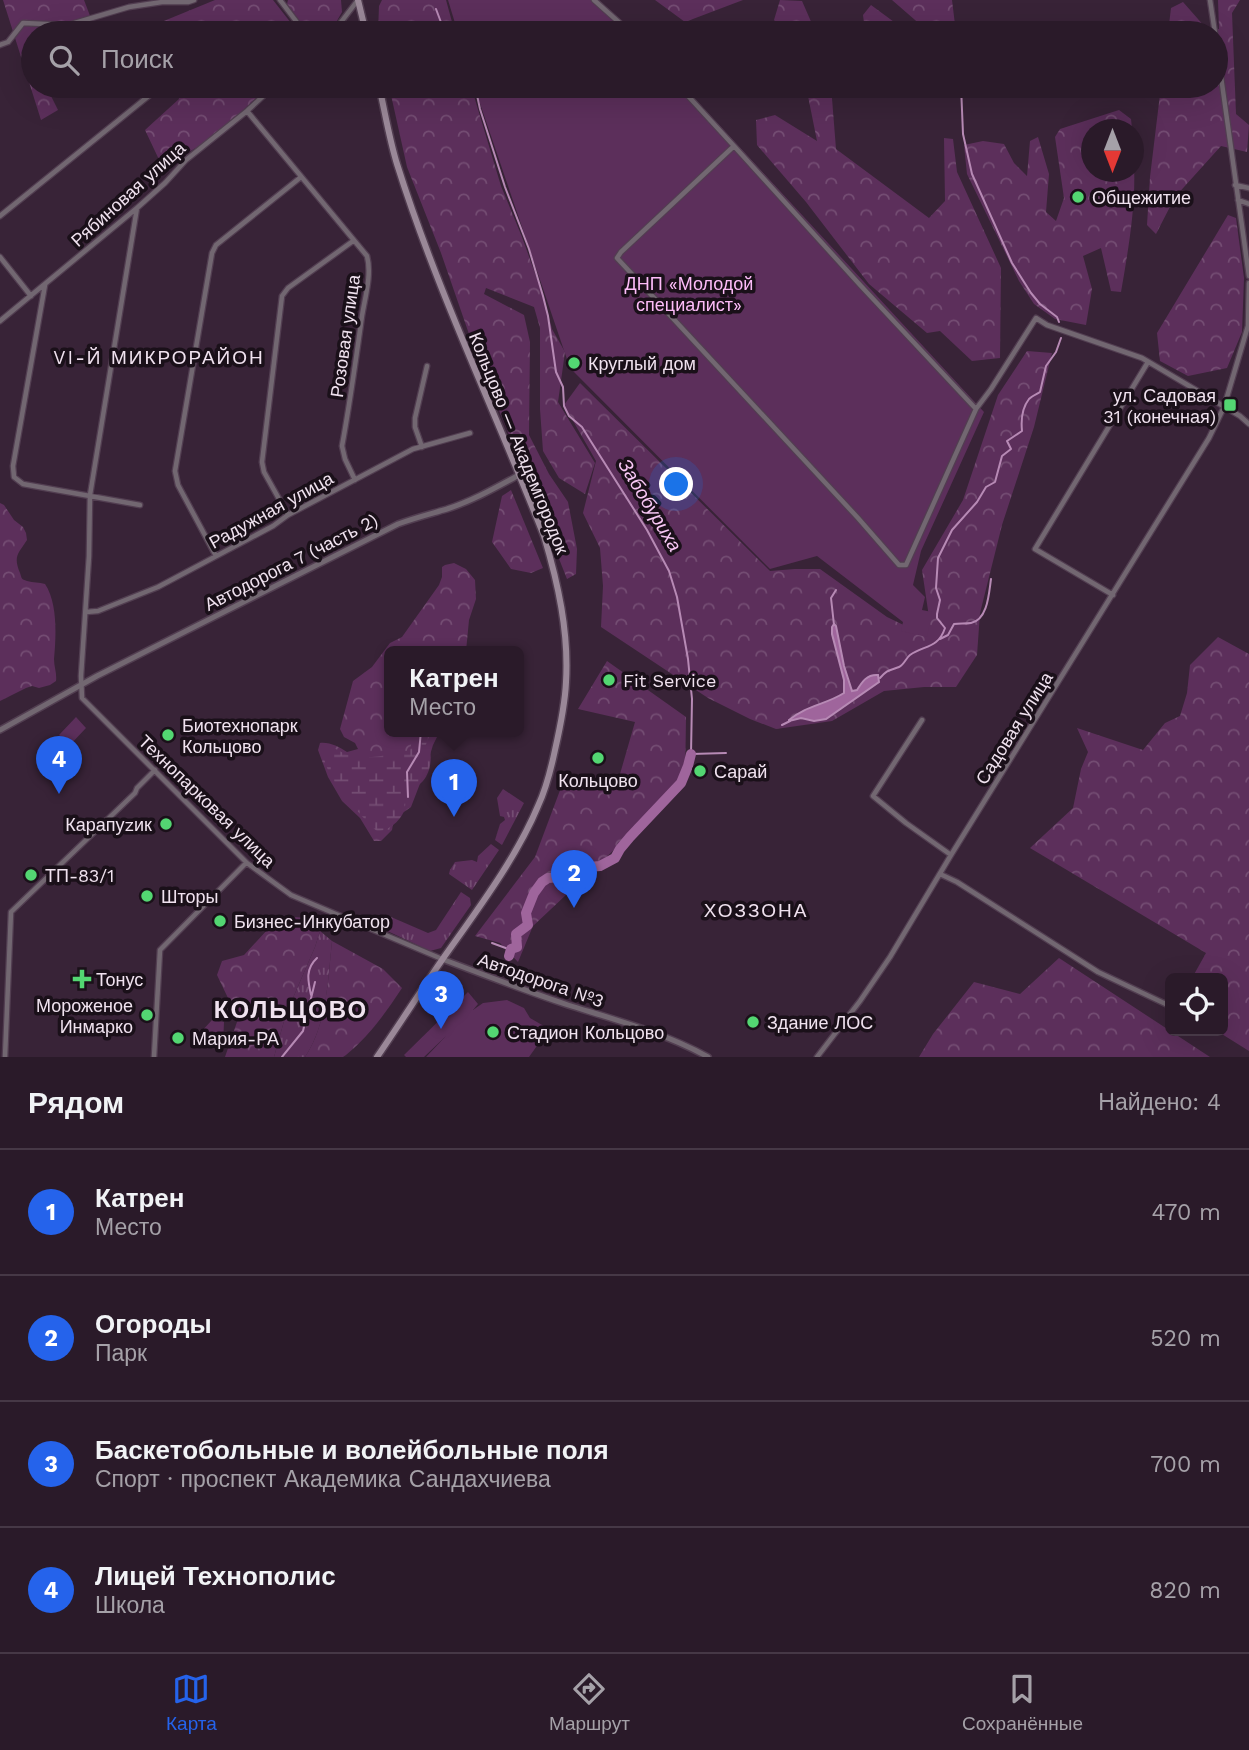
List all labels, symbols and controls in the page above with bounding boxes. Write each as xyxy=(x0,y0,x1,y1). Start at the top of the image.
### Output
search box xyxy=(21,21,1228,98)
icon: search xyxy=(45,41,83,79)
text: Поиск xyxy=(101,44,173,74)
north arrow xyxy=(1081,119,1144,182)
street label: Рябиновая улица xyxy=(67,137,190,251)
place label: Общежитие xyxy=(1092,187,1191,208)
marker: Общежитие xyxy=(1070,189,1086,205)
street label: Розовая улица xyxy=(326,272,364,399)
park label: ДНП «Молодой специалист» xyxy=(625,273,753,315)
street label: Кольцово — Академгородок xyxy=(465,329,573,557)
district label: VI-Й МИКРОРАЙОН xyxy=(53,346,265,369)
place label: Круглый дом xyxy=(588,353,696,374)
marker: Круглый дом xyxy=(566,355,582,371)
place label: ул. Садовая 31 (конечная) xyxy=(1103,385,1216,427)
marker: ул. Садовая 31 (конечная) xyxy=(1222,397,1238,413)
water label: Забобуриха xyxy=(613,454,687,556)
street label: Радужная улица xyxy=(205,467,338,553)
your location xyxy=(659,467,693,501)
street label: Автодорога 7 (часть 2) xyxy=(201,509,381,615)
popup xyxy=(384,646,524,737)
text: Катрен xyxy=(409,663,499,693)
street label: Садовая улица xyxy=(971,667,1057,788)
place label: Fit Service xyxy=(623,670,716,691)
marker: Fit Service xyxy=(601,672,617,688)
text: Место xyxy=(409,694,476,721)
place label: Биотехнопарк Кольцово xyxy=(182,715,298,757)
marker: Биотехнопарк Кольцово xyxy=(160,727,176,743)
street label: Технопарковая улица xyxy=(135,731,280,872)
pin: 4 xyxy=(36,736,82,794)
marker: Кольцово xyxy=(590,750,606,766)
pin: 1 xyxy=(431,759,477,817)
place label: Сарай xyxy=(714,761,767,782)
marker: Сарай xyxy=(692,763,708,779)
place label: Кольцово xyxy=(558,770,638,791)
place label: Карапуzик xyxy=(65,814,152,835)
marker: Карапуzик xyxy=(158,816,174,832)
pin: 2 xyxy=(551,850,597,908)
place label: ТП-83/1 xyxy=(45,865,114,886)
marker: ТП-83/1 xyxy=(23,867,39,883)
place label: Шторы xyxy=(161,886,219,907)
marker: Шторы xyxy=(139,888,155,904)
district label: ХОЗЗОНА xyxy=(704,899,808,922)
place label: Бизнес-Инкубатор xyxy=(234,911,390,932)
marker: Бизнес-Инкубатор xyxy=(212,913,228,929)
street label: Автодорога №3 xyxy=(475,949,607,1011)
place label: Тонус xyxy=(96,969,143,990)
marker: Тонус xyxy=(74,971,90,987)
pin: 3 xyxy=(418,971,464,1029)
map controls xyxy=(1165,973,1228,1036)
button: locate xyxy=(1165,973,1228,1036)
place label: Мороженое Инмарко xyxy=(36,995,133,1037)
district label: КОЛЬЦОВО xyxy=(214,996,368,1024)
marker: Мороженое Инмарко xyxy=(139,1007,155,1023)
place label: Здание ЛОС xyxy=(767,1012,873,1033)
marker: Здание ЛОС xyxy=(745,1014,761,1030)
place label: Стадион Кольцово xyxy=(507,1022,664,1043)
marker: Стадион Кольцово xyxy=(485,1024,501,1040)
place label: Мария-РА xyxy=(192,1028,279,1049)
marker: Мария-РА xyxy=(170,1030,186,1046)
text: Рядом xyxy=(28,1085,124,1120)
text: Найдено: 4 xyxy=(1098,1089,1221,1116)
text: Катрен xyxy=(95,1183,184,1213)
text: 1 xyxy=(46,1199,56,1226)
text: 470 m xyxy=(1152,1199,1221,1226)
text: Место xyxy=(95,1214,162,1241)
text: Огороды xyxy=(95,1309,212,1339)
text: 2 xyxy=(44,1325,58,1352)
text: 520 m xyxy=(1150,1325,1221,1352)
text: Парк xyxy=(95,1340,147,1367)
text: Баскетобольные и волейбольные поля xyxy=(95,1435,609,1465)
text: 3 xyxy=(44,1451,58,1478)
text: 700 m xyxy=(1150,1451,1221,1478)
text: Спорт · проспект Академика Сандахчиева xyxy=(95,1466,551,1493)
text: Лицей Технополис xyxy=(95,1561,336,1591)
text: 4 xyxy=(44,1577,58,1604)
text: 820 m xyxy=(1149,1577,1221,1604)
text: Школа xyxy=(95,1592,165,1619)
tab: Карта xyxy=(166,1670,217,1735)
tab: Маршрут xyxy=(549,1670,630,1735)
tab: Сохранённые xyxy=(962,1670,1083,1735)

